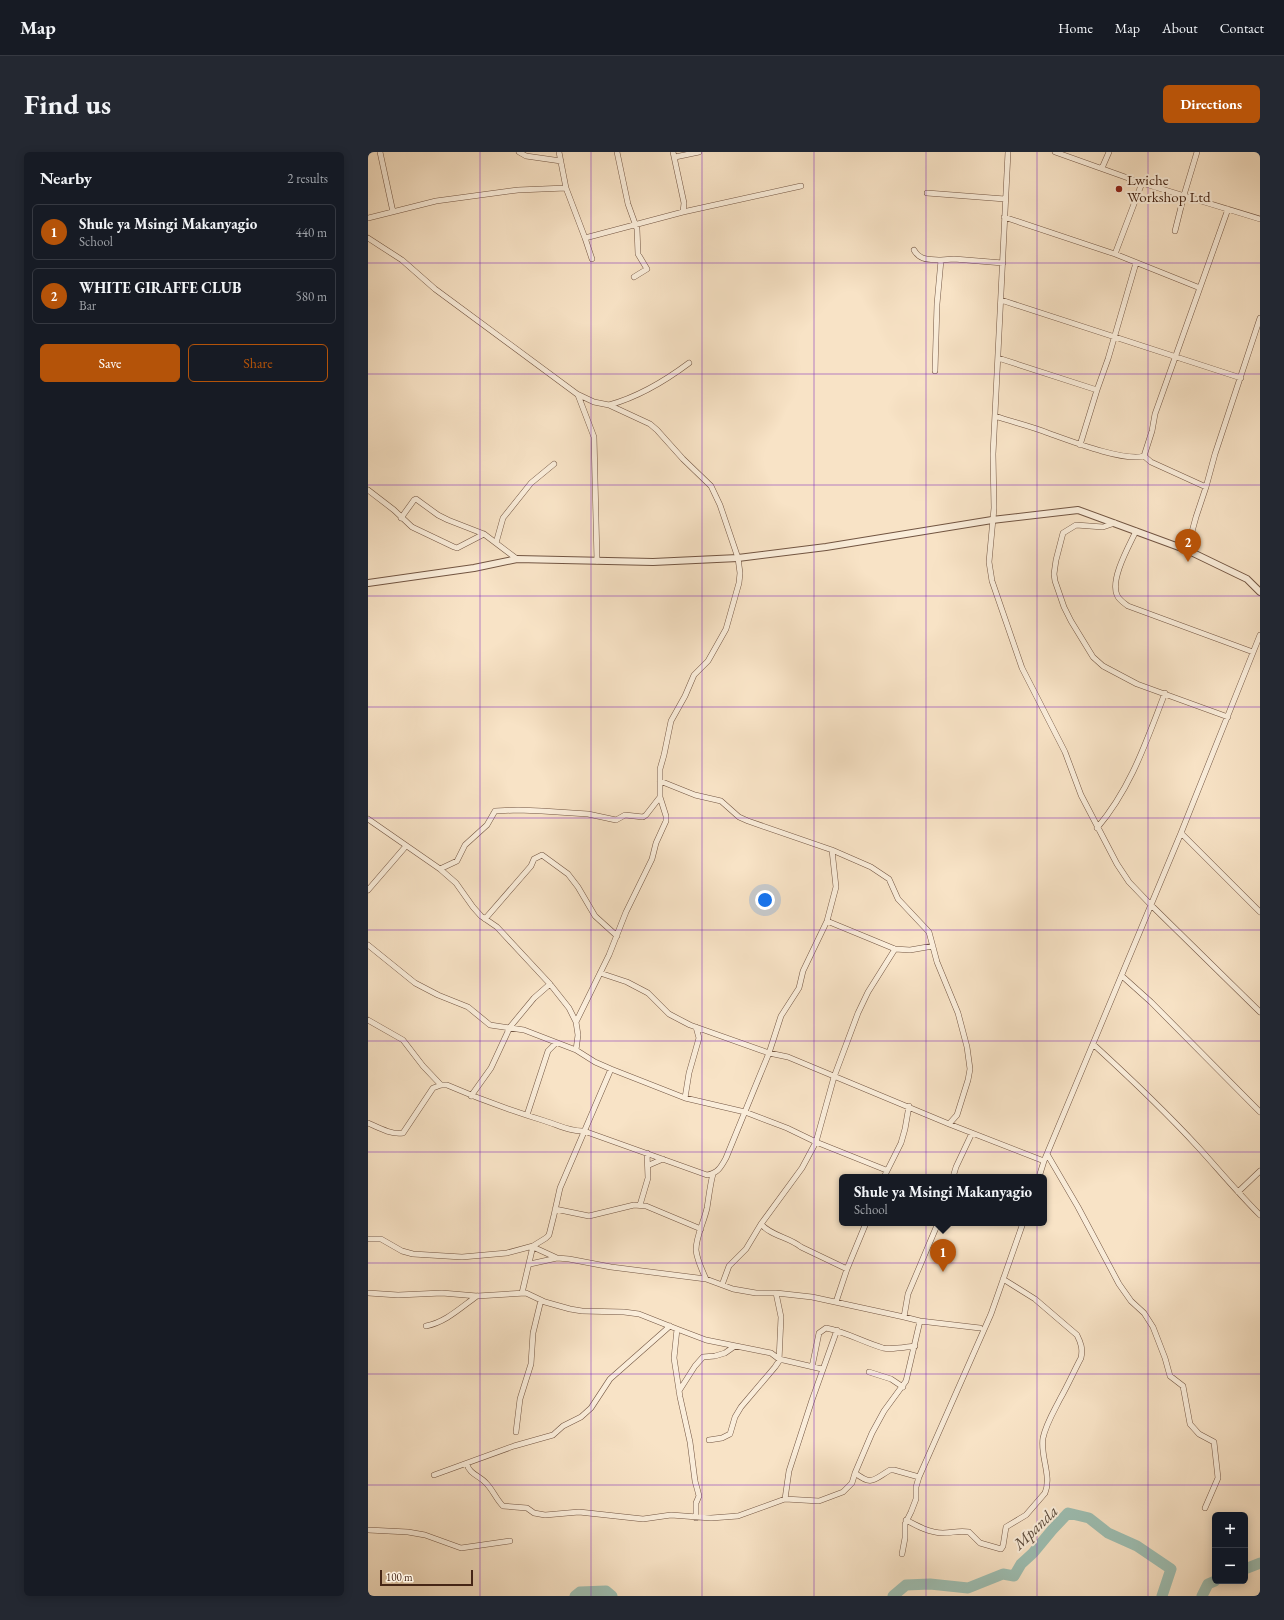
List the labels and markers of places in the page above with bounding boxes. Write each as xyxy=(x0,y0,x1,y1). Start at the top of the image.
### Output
place label: Lwiche Workshop Ltd xyxy=(1127,170,1211,206)
marker: Lwiche Workshop Ltd xyxy=(1114,184,1124,194)
pin: 2 xyxy=(1175,529,1201,562)
pin: 1 xyxy=(930,1239,956,1272)

